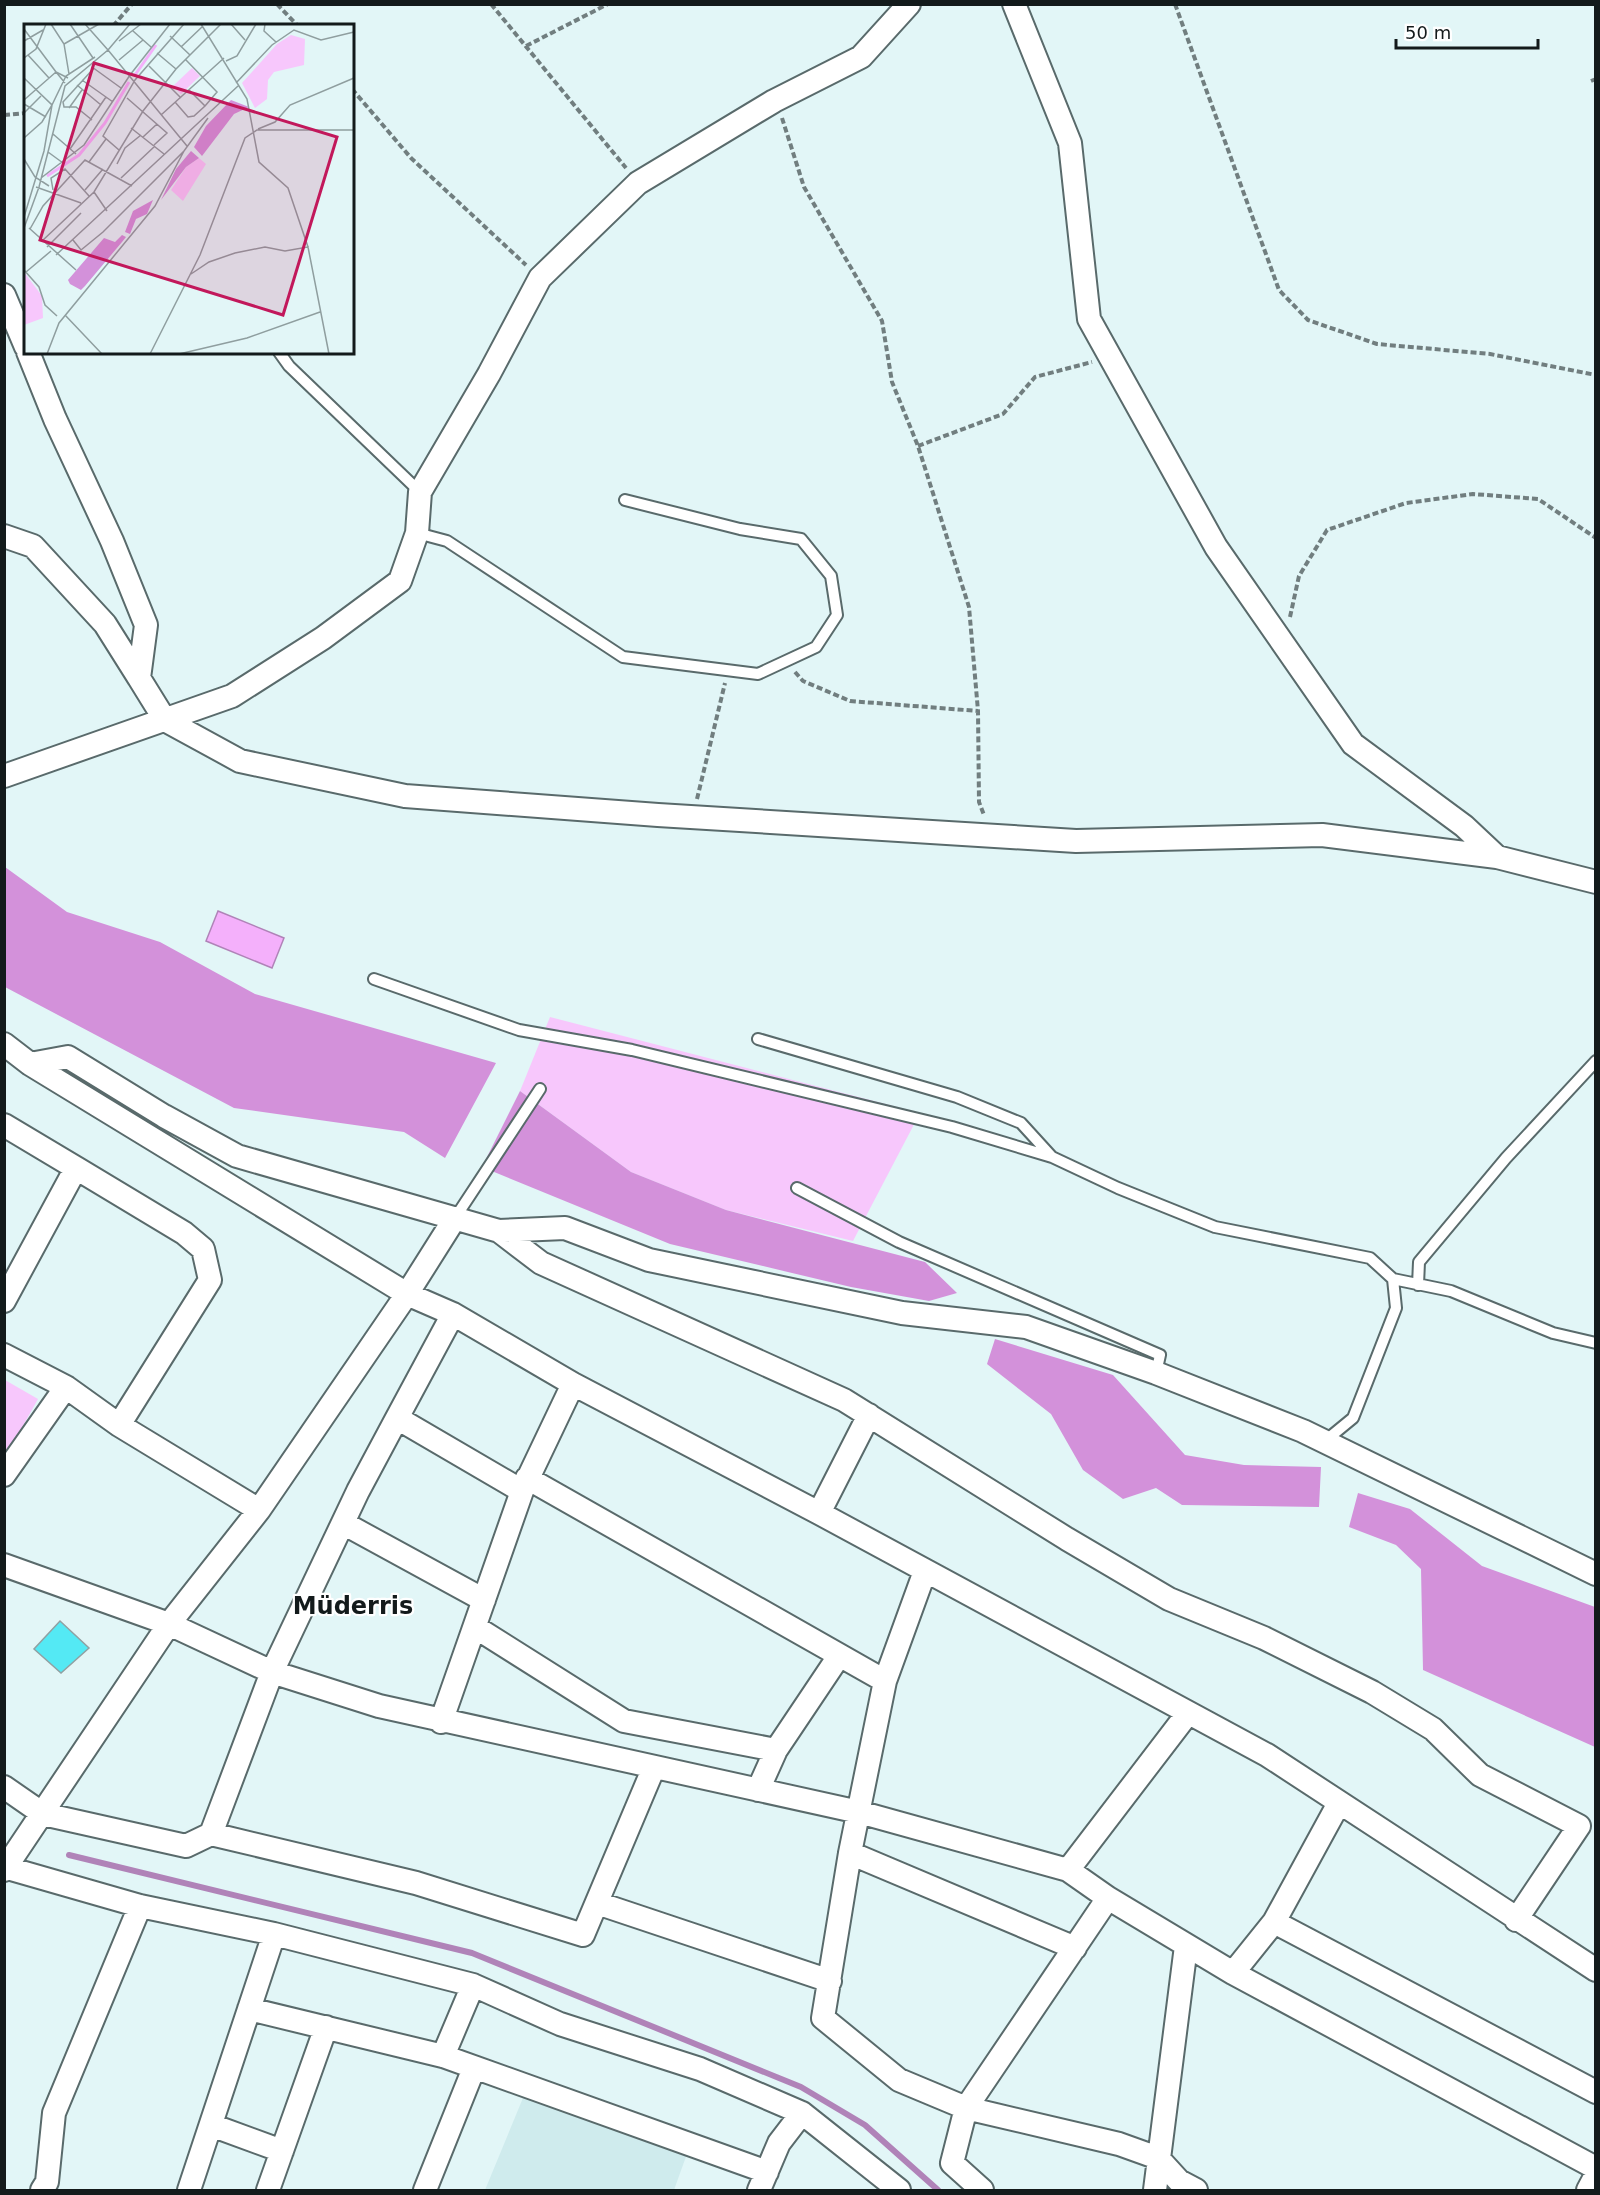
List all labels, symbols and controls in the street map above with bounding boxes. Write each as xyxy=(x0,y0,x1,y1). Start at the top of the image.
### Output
scale bar xyxy=(1396,12,1538,50)
text: 50 m xyxy=(1405,22,1451,43)
inset map xyxy=(24,24,354,354)
district label: Müderris xyxy=(293,1592,413,1620)

